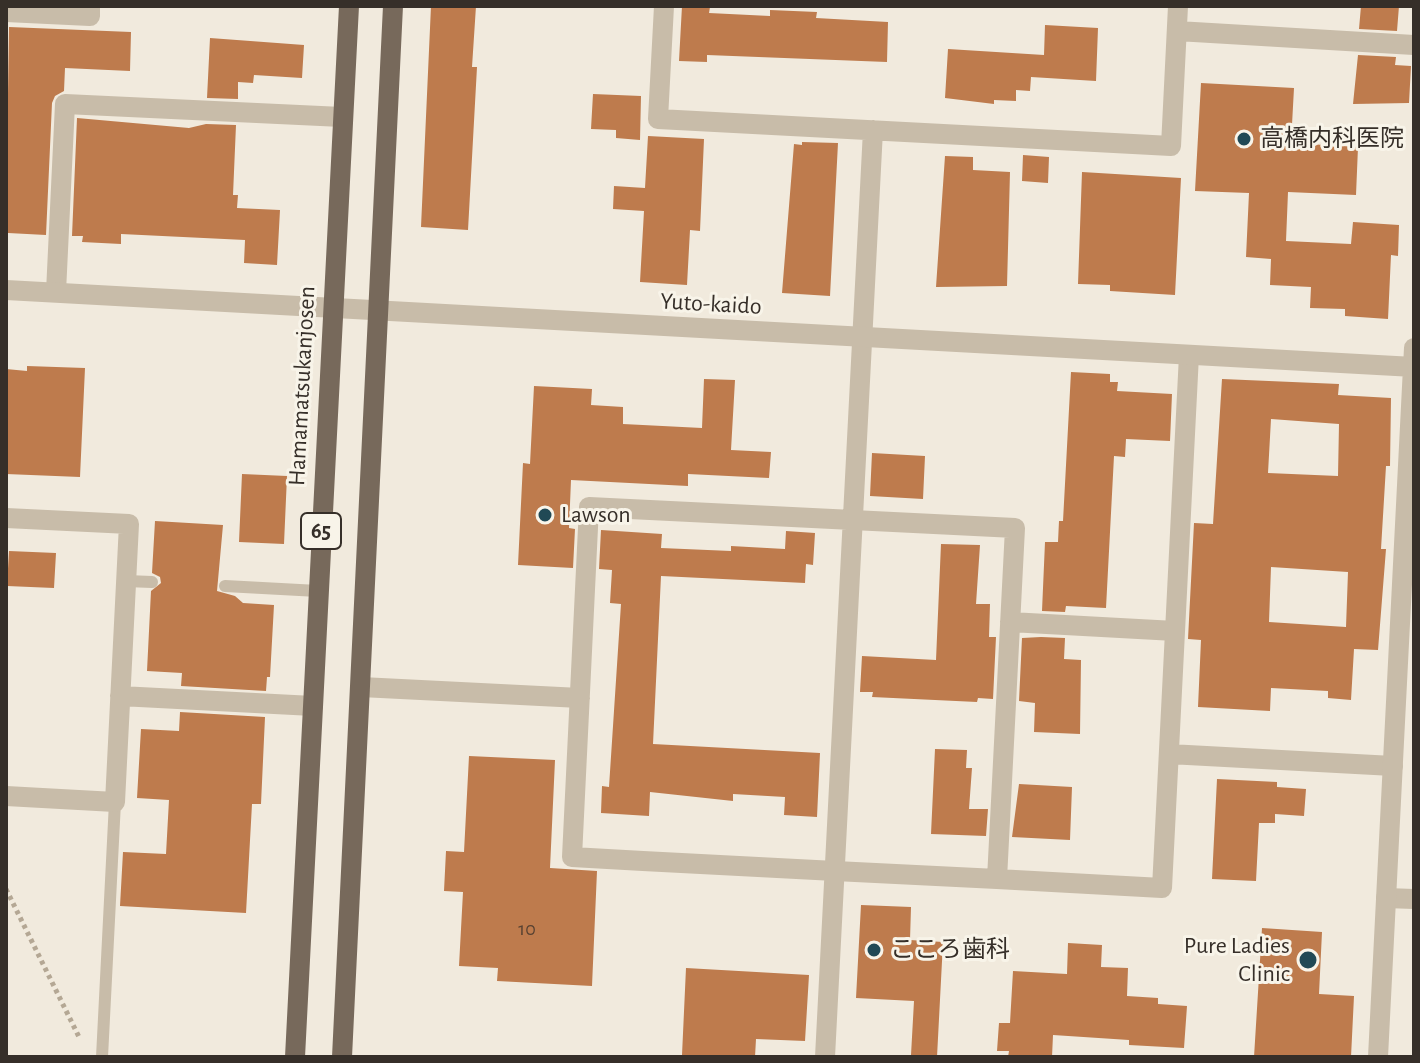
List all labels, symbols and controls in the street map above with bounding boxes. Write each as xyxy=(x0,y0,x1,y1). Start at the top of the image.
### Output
place label: 高橋内科医院 xyxy=(1260,125,1404,153)
marker: 高橋内科医院 xyxy=(1235,130,1253,148)
street label: Hamamatsukanjosen xyxy=(282,285,322,487)
street label: Yuto-kaido xyxy=(660,287,762,321)
place label: Lawson xyxy=(561,501,631,529)
marker: Lawson xyxy=(536,506,554,524)
road number: 65 xyxy=(301,513,341,549)
house number: 10 xyxy=(518,917,536,941)
place label: Pure Ladies Clinic xyxy=(1184,932,1290,988)
place label: こころ歯科 xyxy=(890,936,1010,964)
marker: こころ歯科 xyxy=(865,941,883,959)
marker: Pure Ladies Clinic xyxy=(1297,949,1319,971)

